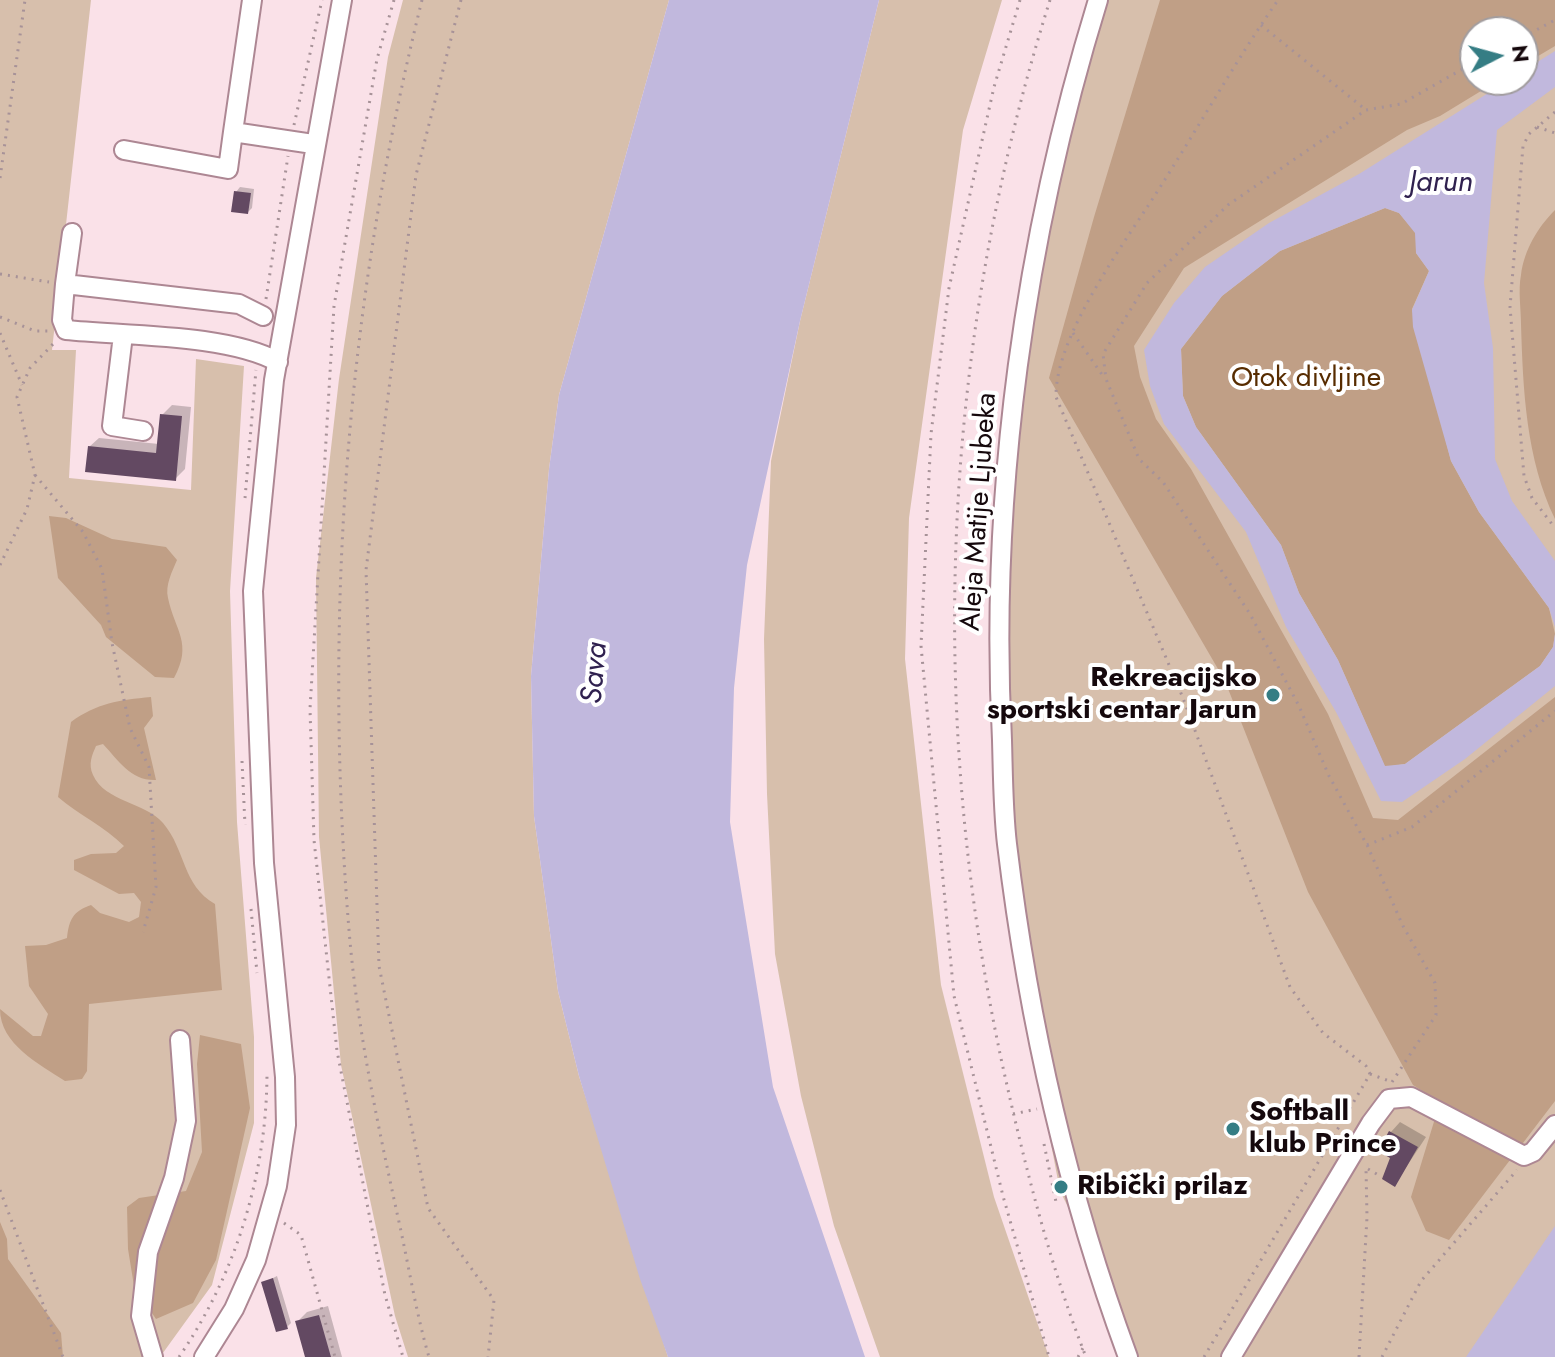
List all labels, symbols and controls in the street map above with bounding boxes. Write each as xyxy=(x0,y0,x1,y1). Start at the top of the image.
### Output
north arrow xyxy=(1459,16,1539,96)
text: N xyxy=(1504,43,1538,64)
water label: Jarun xyxy=(1409,166,1473,202)
park label: Otok divljine xyxy=(1231,362,1381,396)
street label: Aleja Matije Ljubeka xyxy=(955,392,1005,632)
water label: Sava xyxy=(575,641,617,705)
place label: Rekreacijsko sportski centar Jarun xyxy=(987,662,1257,728)
marker: Rekreacijsko sportski centar Jarun xyxy=(1264,686,1282,704)
place label: Softball klub Prince xyxy=(1249,1096,1397,1162)
marker: Softball klub Prince xyxy=(1224,1120,1242,1138)
place label: Ribički prilaz xyxy=(1077,1170,1248,1204)
marker: Ribički prilaz xyxy=(1052,1178,1070,1196)

